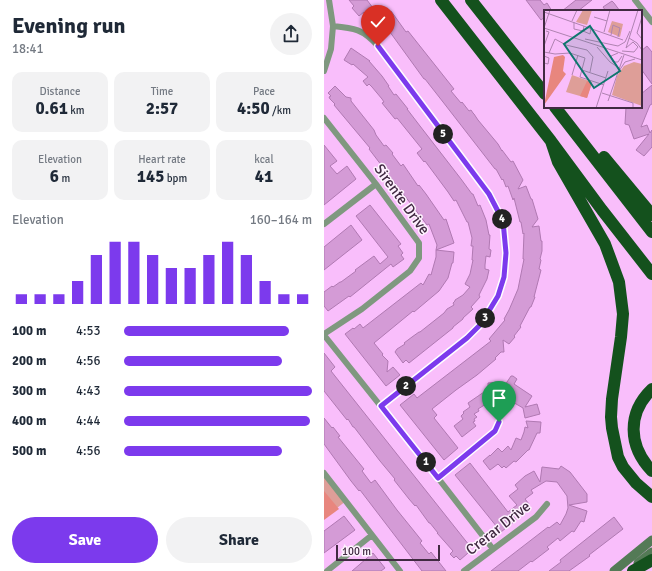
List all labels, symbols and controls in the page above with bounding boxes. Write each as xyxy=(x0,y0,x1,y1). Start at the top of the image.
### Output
pin xyxy=(361,5,395,46)
inset map xyxy=(544,10,642,108)
icon: check xyxy=(367,11,389,33)
text: Evening run xyxy=(12,12,126,39)
button: share xyxy=(270,13,312,55)
text: 18:41 xyxy=(12,41,44,57)
text: Distance xyxy=(40,85,80,98)
text: Time xyxy=(151,85,173,98)
text: Pace xyxy=(253,85,275,98)
text: 0.61 xyxy=(35,98,68,119)
text: 2:57 xyxy=(146,98,178,119)
text: 4:50 xyxy=(237,98,270,119)
text: km xyxy=(68,104,85,117)
text: /km xyxy=(270,104,291,117)
pin: 5 xyxy=(433,124,453,144)
text: 5 xyxy=(440,127,446,140)
text: Elevation xyxy=(38,153,82,166)
text: Heart rate xyxy=(138,153,186,166)
text: kcal xyxy=(254,153,274,166)
street label: Sirente Drive xyxy=(370,160,434,238)
text: 6 xyxy=(50,166,59,187)
text: 145 xyxy=(137,166,164,187)
text: 41 xyxy=(255,166,273,187)
text: m xyxy=(59,172,70,185)
text: bpm xyxy=(164,172,187,185)
pin: 4 xyxy=(492,209,512,229)
text: Elevation xyxy=(12,212,64,228)
text: 160–164 m xyxy=(250,212,312,228)
text: 4 xyxy=(499,212,505,225)
pin: 3 xyxy=(475,308,495,328)
text: 3 xyxy=(482,311,488,324)
text: 100 m xyxy=(12,323,46,339)
text: 4:53 xyxy=(76,323,101,339)
text: 200 m xyxy=(12,353,46,369)
text: 4:56 xyxy=(76,353,101,369)
pin: 2 xyxy=(396,376,416,396)
text: 2 xyxy=(403,379,409,392)
pin xyxy=(482,381,516,422)
text: 300 m xyxy=(12,383,46,399)
text: 4:43 xyxy=(76,383,101,399)
icon: arrive xyxy=(488,387,510,409)
text: 400 m xyxy=(12,413,46,429)
text: 4:44 xyxy=(76,413,101,429)
text: 500 m xyxy=(12,443,46,459)
text: 4:56 xyxy=(76,443,101,459)
pin: 1 xyxy=(416,452,436,472)
text: 1 xyxy=(423,455,429,468)
street label: Crerar Drive xyxy=(462,497,534,559)
button: Save xyxy=(12,517,158,563)
button: Share xyxy=(166,517,312,563)
scale bar xyxy=(336,543,440,562)
text: 100 m xyxy=(342,545,371,558)

